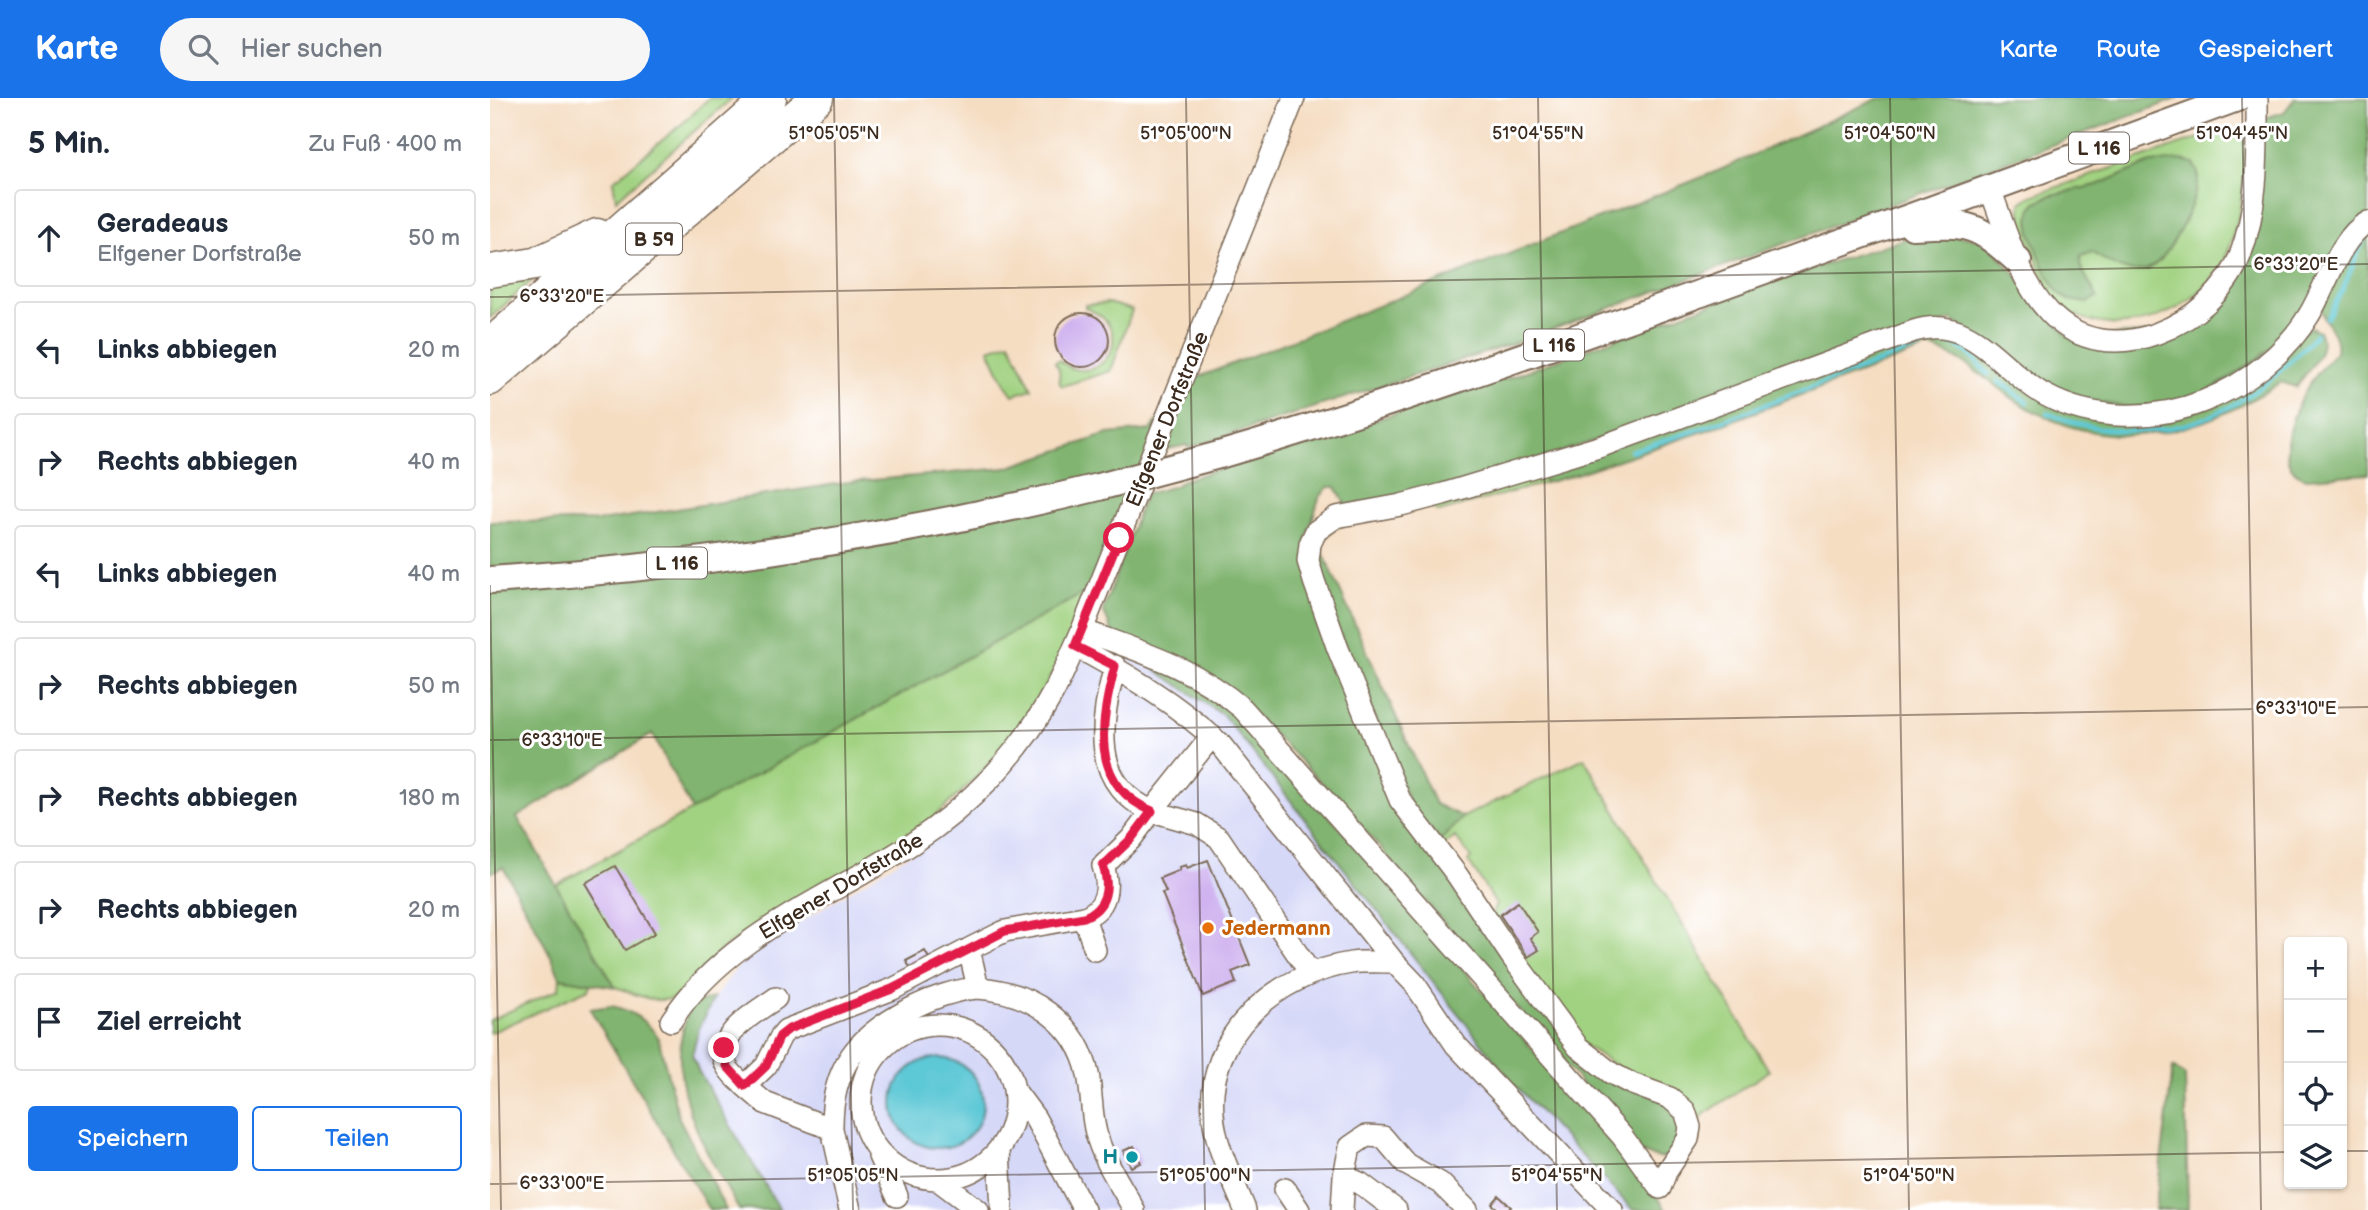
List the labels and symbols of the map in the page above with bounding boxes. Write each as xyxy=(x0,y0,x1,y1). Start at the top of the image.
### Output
text: 51°05'05"N xyxy=(788,123,880,144)
text: 51°05'00"N xyxy=(1140,123,1232,144)
text: 51°04'55"N xyxy=(1492,123,1584,144)
text: 51°04'50"N xyxy=(1844,123,1936,144)
text: 51°04'45"N xyxy=(2196,123,2288,144)
road number: L 116 xyxy=(2069,132,2129,164)
road number: B 59 xyxy=(626,223,682,254)
text: 6°33'20"E xyxy=(2254,254,2339,275)
text: 6°33'20"E xyxy=(520,286,605,307)
street label: Elfgener Dorfstraße xyxy=(1121,328,1214,511)
road number: L 116 xyxy=(1524,330,1584,360)
route start xyxy=(1103,522,1134,553)
road number: L 116 xyxy=(647,548,707,578)
text: 6°33'10"E xyxy=(2255,698,2337,719)
text: 6°33'10"E xyxy=(521,730,603,751)
street label: Elfgener Dorfstraße xyxy=(755,828,928,945)
place label: Jedermann xyxy=(1222,916,1331,941)
marker: Jedermann xyxy=(1200,920,1216,936)
route end xyxy=(708,1032,739,1063)
place label: H xyxy=(1102,1145,1118,1170)
marker: H xyxy=(1124,1149,1140,1165)
text: 51°05'05"N xyxy=(807,1165,899,1186)
text: 51°05'00"N xyxy=(1159,1165,1251,1186)
text: 51°04'55"N xyxy=(1511,1165,1603,1186)
text: 51°04'50"N xyxy=(1863,1165,1955,1186)
text: 6°33'00"E xyxy=(520,1173,605,1194)

